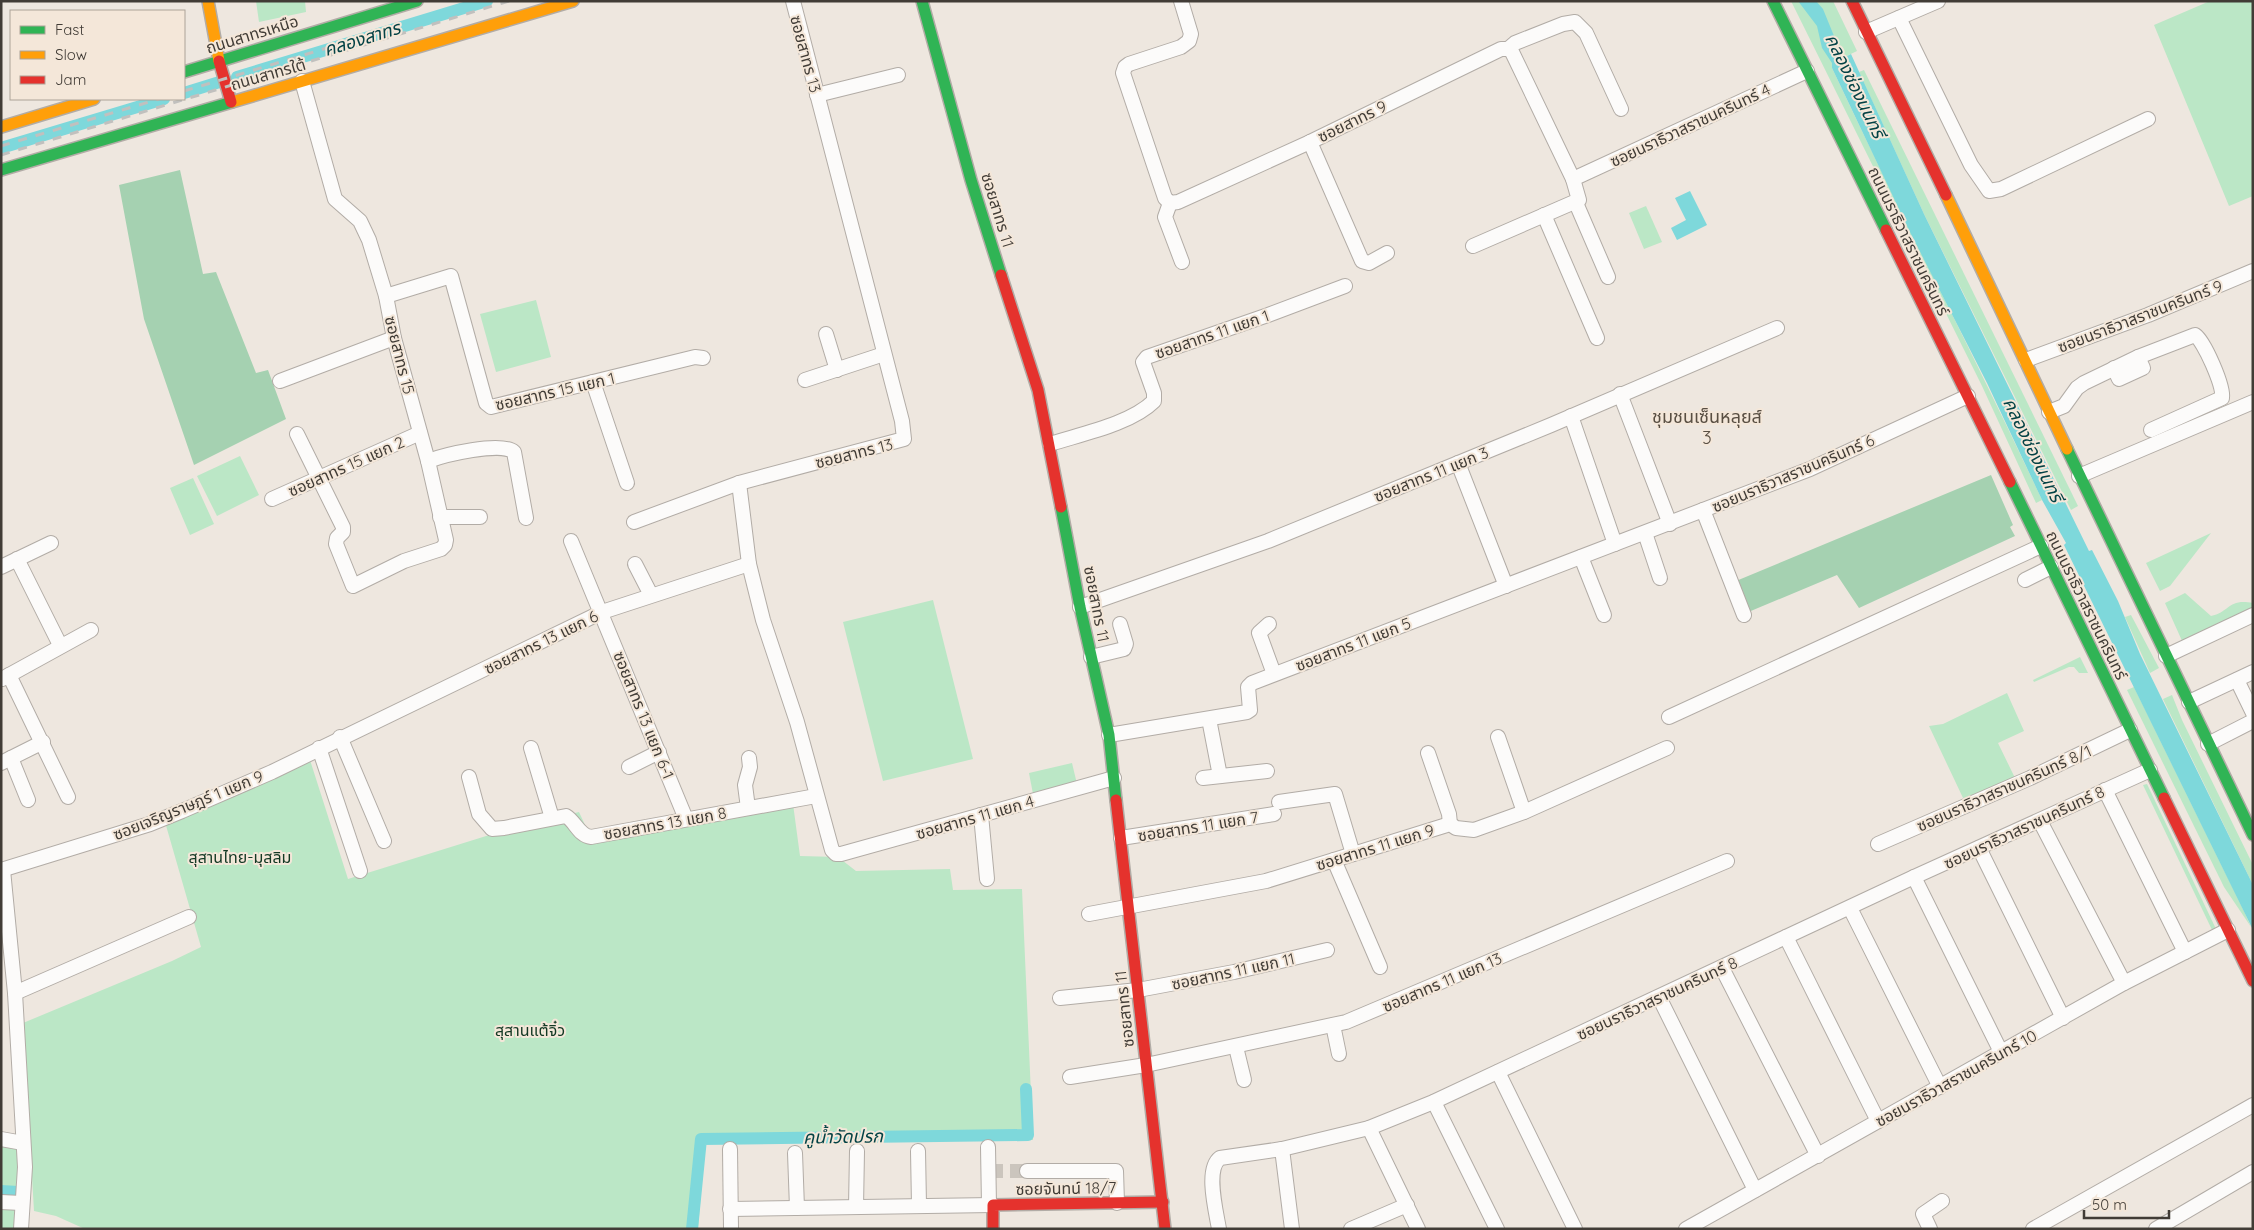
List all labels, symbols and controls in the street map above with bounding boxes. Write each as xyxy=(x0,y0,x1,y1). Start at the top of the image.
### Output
legend xyxy=(10,10,185,100)
street label: ถนนสาทรเหนือ xyxy=(203,10,301,58)
street label: ซอยสาทร 13 xyxy=(786,13,826,95)
water label: คลองสาทร xyxy=(321,16,404,61)
text: Fast xyxy=(55,20,84,39)
water label: คลองช่องนนทรี xyxy=(1820,30,1892,144)
text: Slow xyxy=(55,45,87,64)
street label: ถนนสาทรใต้ xyxy=(228,54,308,94)
text: Jam xyxy=(55,70,86,89)
street label: ซอยนราธิวาสราชนครินทร์ 4 xyxy=(1607,79,1773,171)
street label: ซอยสาทร 9 xyxy=(1314,96,1390,146)
street label: ถนนนราธิวาสราชนครินทร์ xyxy=(1864,163,1954,320)
street label: ซอยสาทร 11 xyxy=(977,170,1019,250)
street label: ซอยนราธิวาสราชนครินทร์ 9 xyxy=(2055,275,2225,357)
street label: ซอยสาทร 11 แยก 1 xyxy=(1152,305,1272,363)
street label: ซอยสาทร 15 xyxy=(381,314,419,396)
street label: ซอยสาทร 15 แยก 1 xyxy=(493,368,617,414)
water label: คลองช่องนนทรี xyxy=(1998,394,2070,508)
district label: ชุมชนเซ็นหลุยส์ 3 xyxy=(1652,405,1762,449)
street label: ซอยนราธิวาสราชนครินทร์ 6 xyxy=(1709,429,1878,516)
street label: ซอยสาทร 15 แยก 2 xyxy=(285,431,407,501)
street label: ซอยสาทร 13 xyxy=(813,434,895,472)
street label: ซอยสาทร 11 แยก 3 xyxy=(1371,442,1491,506)
street label: ถนนนราธิวาสราชนครินทร์ xyxy=(2042,527,2132,684)
street label: ซอยสาทร 11 xyxy=(1080,564,1114,644)
street label: ซอยสาทร 13 แยก 6 xyxy=(481,606,602,678)
street label: ซอยสาทร 11 แยก 5 xyxy=(1292,613,1414,675)
street label: ซอยสาทร 13 แยก 6-1 xyxy=(609,648,679,782)
street label: ซอยนราธิวาสราชนครินทร์ 8/1 xyxy=(1914,741,2094,835)
street label: ซอยเจริญราษฎร์ 1 แยก 9 xyxy=(110,766,266,844)
street label: ซอยนราธิวาสราชนครินทร์ 8 xyxy=(1941,781,2107,873)
street label: ซอยสาทร 11 แยก 4 xyxy=(914,791,1036,843)
street label: ซอยสาทร 13 แยก 8 xyxy=(602,802,728,844)
street label: ซอยสาทร 11 แยก 7 xyxy=(1136,807,1260,845)
street label: ซอยสาทร 11 แยก 9 xyxy=(1314,820,1436,874)
park label: สุสานไทย-มุสลิม xyxy=(189,847,291,867)
street label: ซอยสาทร 11 แยก 11 xyxy=(1170,948,1296,994)
street label: ซอยสาทร 11 แยก 13 xyxy=(1379,948,1505,1016)
street label: ซอยนราธิวาสราชนครินทร์ 8 xyxy=(1574,952,1740,1044)
street label: ซอยสาทร 11 xyxy=(1110,970,1138,1048)
park label: สุสานแต้จิ๋ว xyxy=(495,1020,565,1040)
street label: ซอยนราธิวาสราชนครินทร์ 10 xyxy=(1872,1025,2040,1131)
water label: คูน้ำวัดปรก xyxy=(803,1123,884,1149)
street label: ซอยจันทน์ 18/7 xyxy=(1015,1177,1117,1199)
scale bar xyxy=(2084,1188,2169,1220)
text: 50 m xyxy=(2092,1195,2127,1214)

